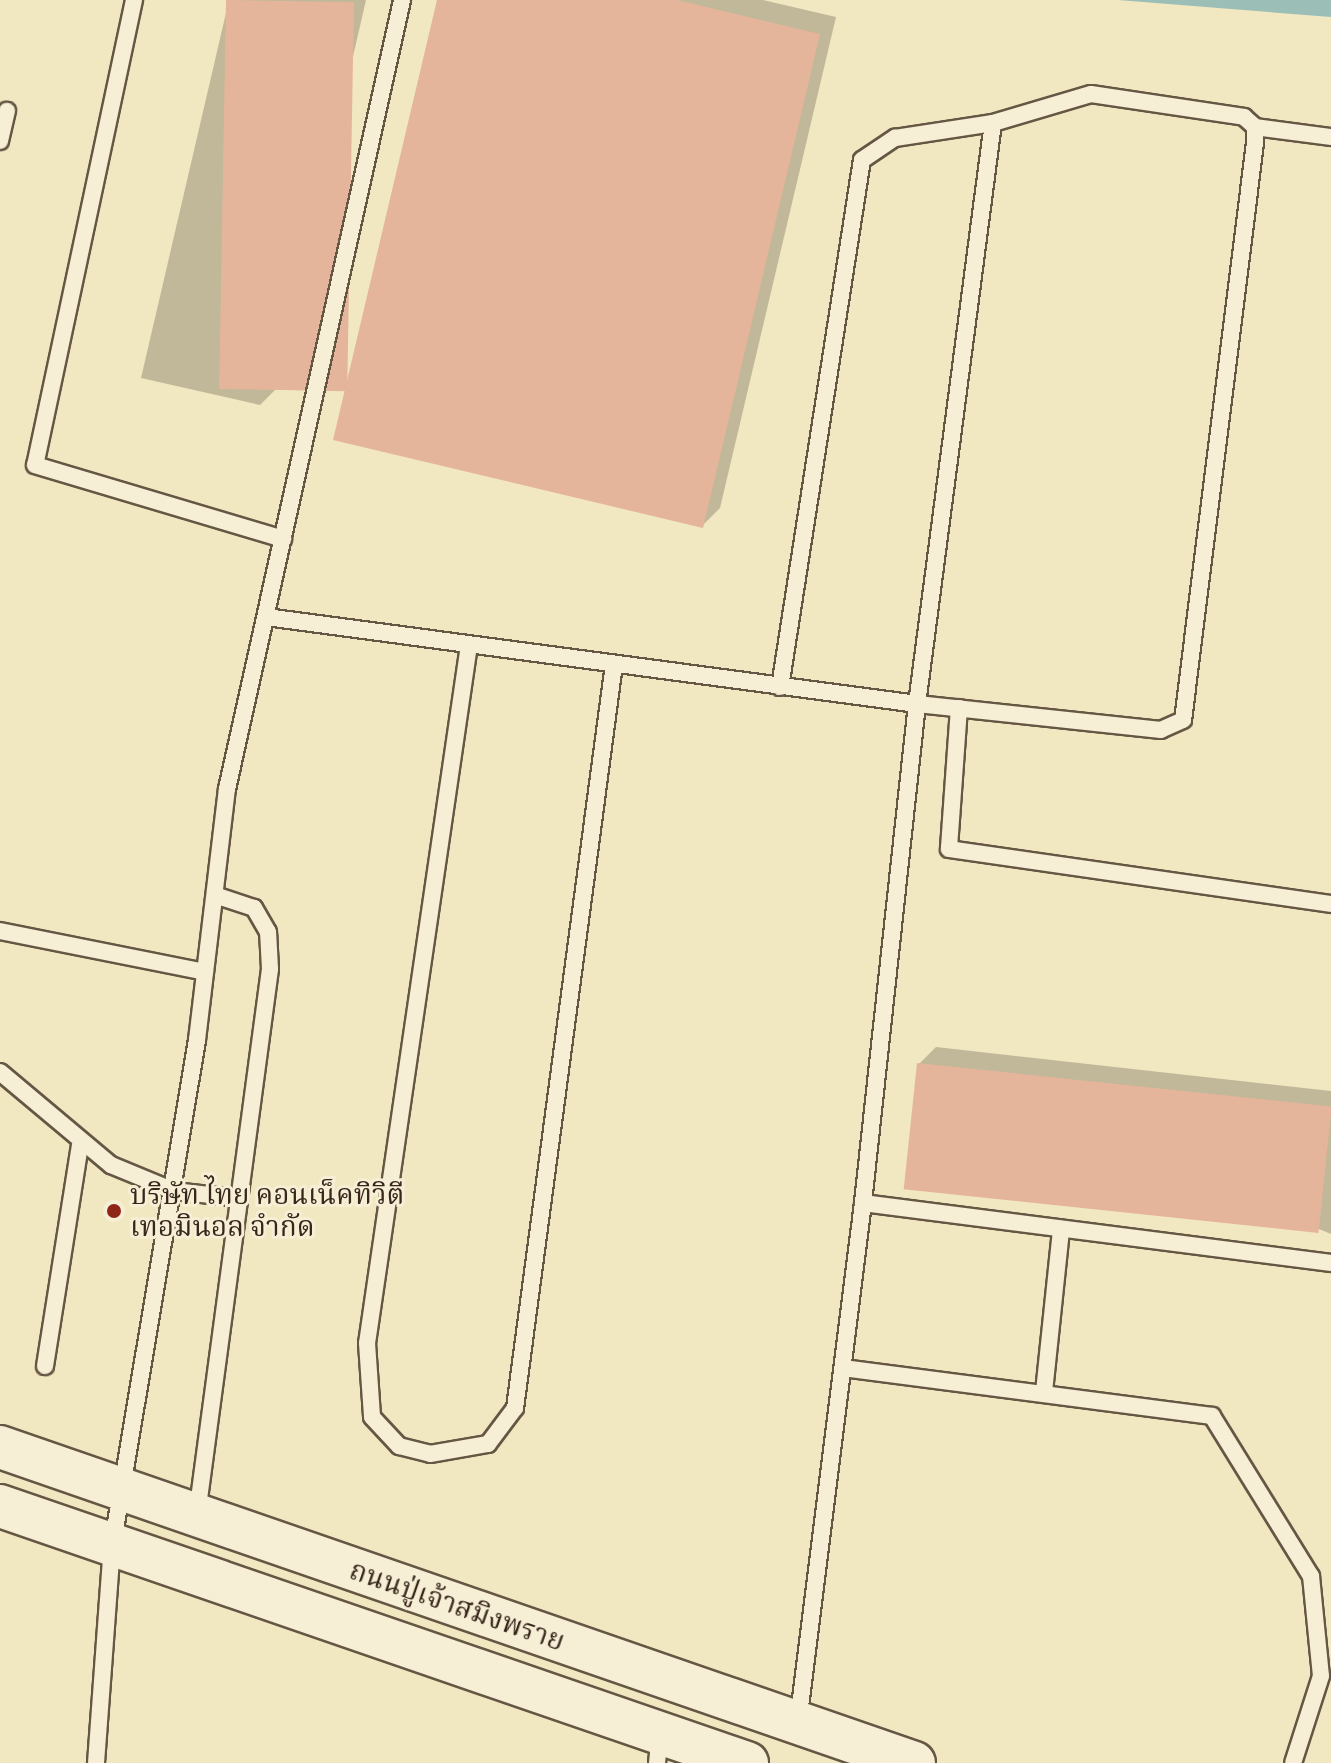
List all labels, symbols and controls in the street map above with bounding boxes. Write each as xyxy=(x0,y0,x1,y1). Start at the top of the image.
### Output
place label: บริษัท ไทย คอนเน็คทิวิตี เทอมินอล จำกัด xyxy=(130,1178,404,1244)
marker: บริษัท ไทย คอนเน็คทิวิตี เทอมินอล จำกัด xyxy=(105,1202,123,1220)
street label: ถนนปู่เจ้าสมิงพราย xyxy=(345,1553,569,1659)

